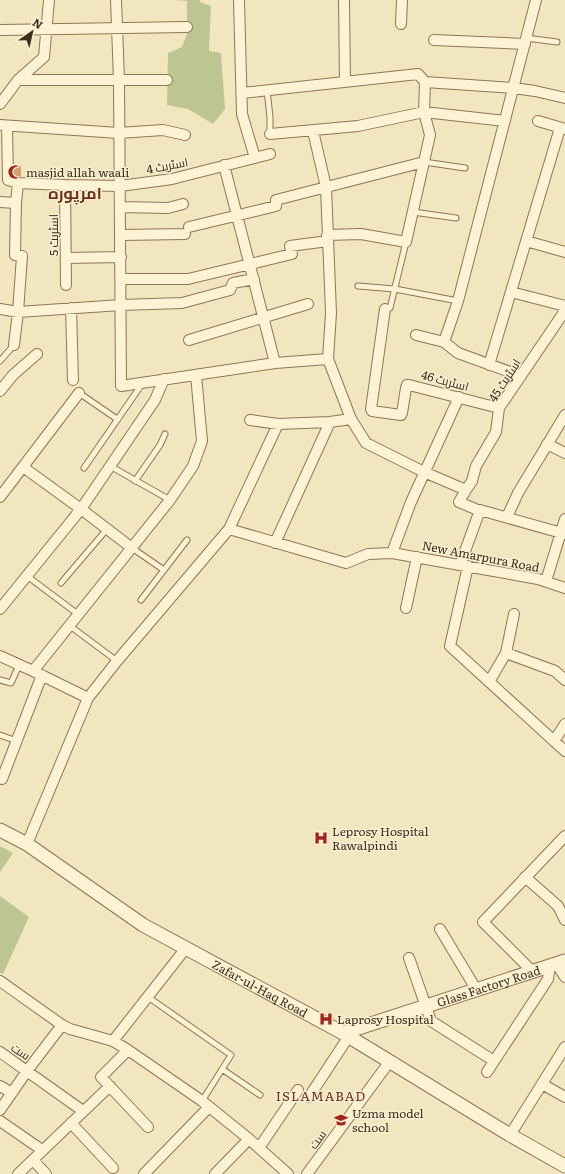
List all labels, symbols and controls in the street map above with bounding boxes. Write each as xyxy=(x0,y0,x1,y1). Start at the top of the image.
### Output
north arrow xyxy=(12,12,52,52)
text: N xyxy=(30,14,46,32)
street label: اسٹریٹ 4 xyxy=(145,152,189,178)
place label: masjid allah waali xyxy=(26,163,129,181)
mosque icon: masjid allah waali xyxy=(7,164,23,180)
district label: امرپورہ xyxy=(48,180,102,205)
street label: اسٹریٹ 5 xyxy=(44,214,62,256)
street label: اسٹریٹ 45 xyxy=(483,355,525,405)
street label: اسٹریٹ 46 xyxy=(419,365,471,395)
street label: New Amarpura Road xyxy=(421,536,542,576)
place label: Leprosy Hospital Rawalpindi xyxy=(332,822,429,854)
hospital icon: Leprosy Hospital Rawalpindi xyxy=(313,830,329,846)
street label: Zafar-ul-Haq Road xyxy=(209,955,312,1022)
street label: Glass Factory Road xyxy=(434,960,543,1011)
place label: Laprosy Hospital xyxy=(337,1010,434,1028)
hospital icon: Laprosy Hospital xyxy=(318,1011,334,1027)
street label: ست xyxy=(8,1038,34,1064)
district label: ISLAMABAD xyxy=(276,1086,366,1105)
place label: Uzma model school xyxy=(352,1104,424,1136)
school or university icon: Uzma model school xyxy=(333,1112,349,1128)
street label: ست xyxy=(304,1126,330,1152)

